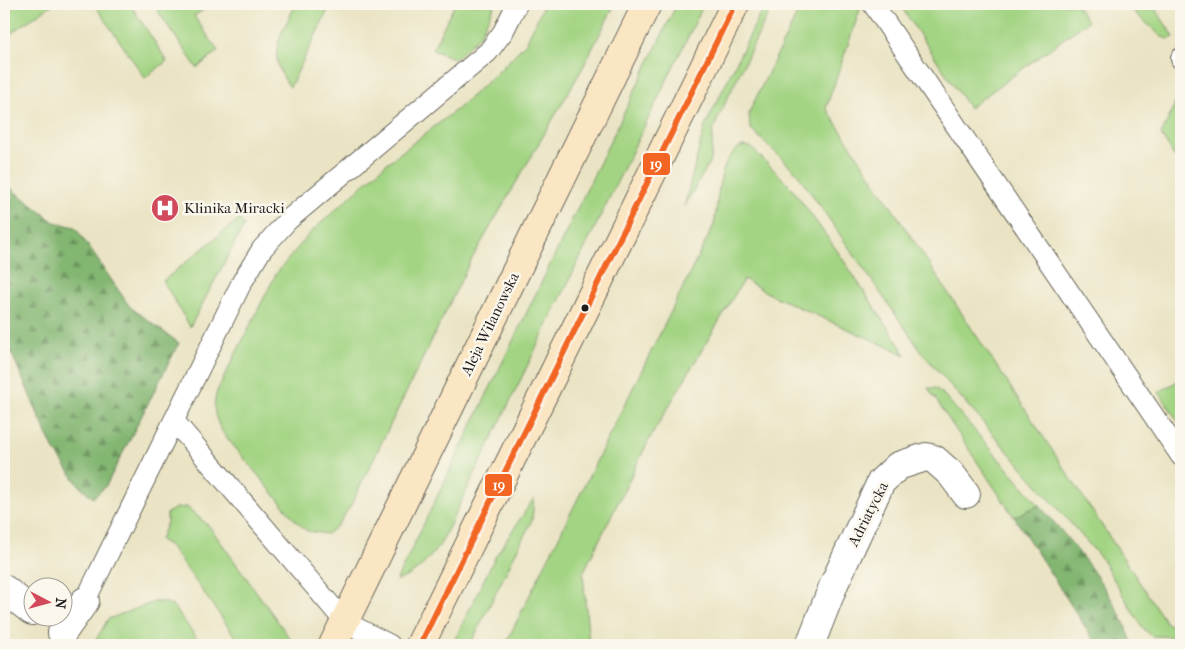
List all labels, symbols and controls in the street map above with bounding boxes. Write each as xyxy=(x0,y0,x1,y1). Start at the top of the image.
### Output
line badge: 19 xyxy=(642,152,671,176)
text: 19 xyxy=(650,156,662,173)
hospital icon: Klinika Miracki xyxy=(150,193,180,223)
place label: Klinika Miracki xyxy=(184,199,285,217)
street label: Aleja Wilanowska xyxy=(457,269,523,379)
unlabelled marker xyxy=(580,303,590,313)
line badge: 19 xyxy=(484,473,513,497)
text: 19 xyxy=(493,477,505,494)
street label: Adriatycka xyxy=(844,478,892,550)
north arrow xyxy=(22,576,72,626)
text: N xyxy=(51,597,69,610)

